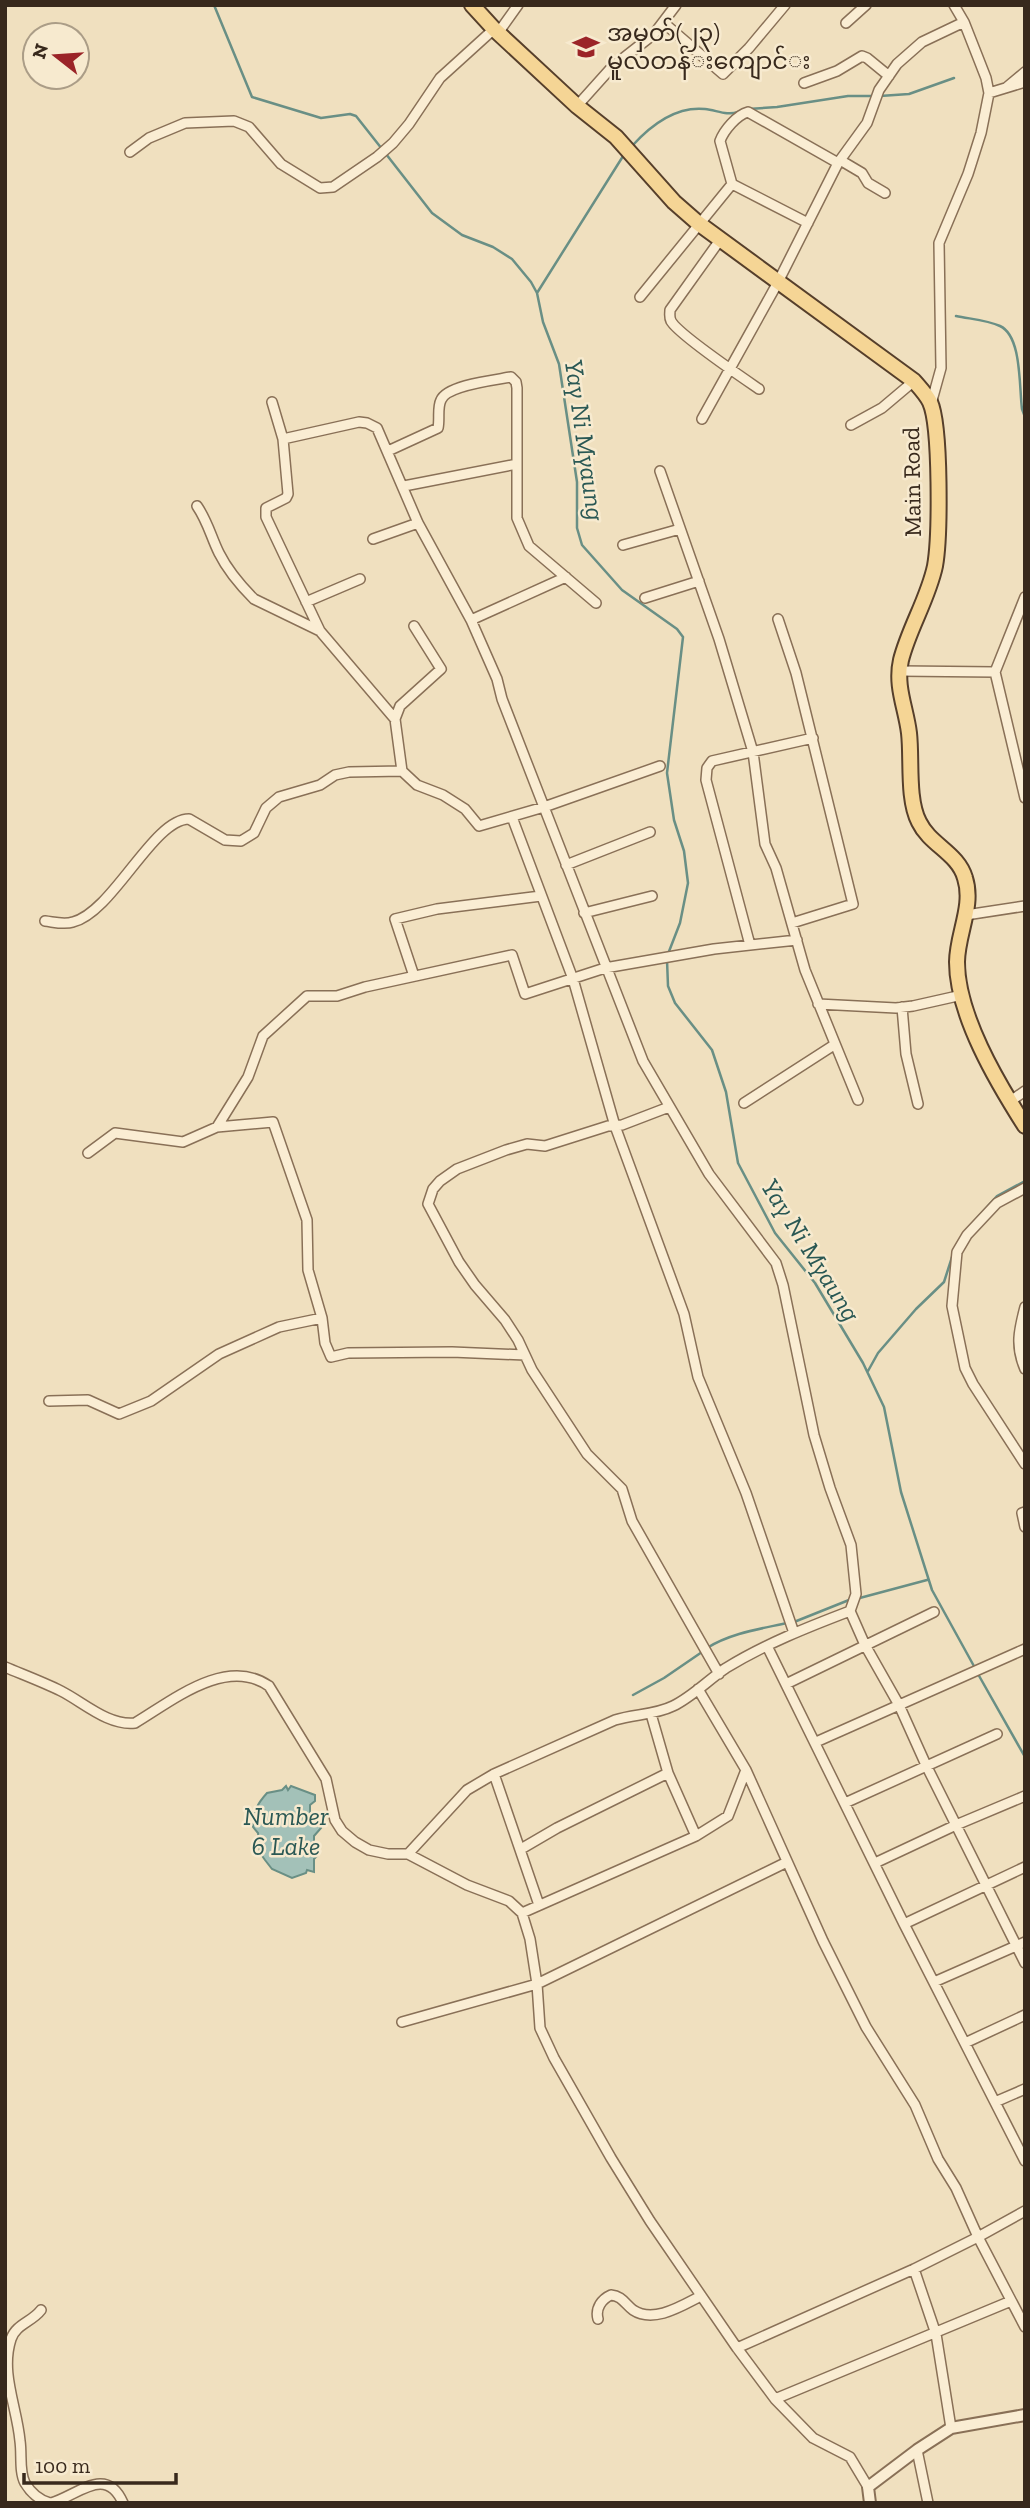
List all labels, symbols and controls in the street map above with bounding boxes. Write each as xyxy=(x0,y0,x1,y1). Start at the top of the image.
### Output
place label: အမှတ်(၂၃) မူလတန်‌း‌ကျောင်‌း xyxy=(607,17,811,80)
north arrow xyxy=(21,21,91,91)
school or university icon: အမှတ်(၂၃) မူလတန်‌း‌ကျောင်‌း xyxy=(571,32,601,62)
text: N xyxy=(27,41,53,61)
water label: Yay Ni Myaung xyxy=(558,357,612,523)
street label: Main Road xyxy=(896,427,927,537)
water label: Yay Ni Myaung xyxy=(754,1173,868,1328)
water label: Number 6 Lake xyxy=(243,1800,329,1862)
scale bar xyxy=(24,2442,177,2486)
text: 100 m xyxy=(35,2453,90,2478)

